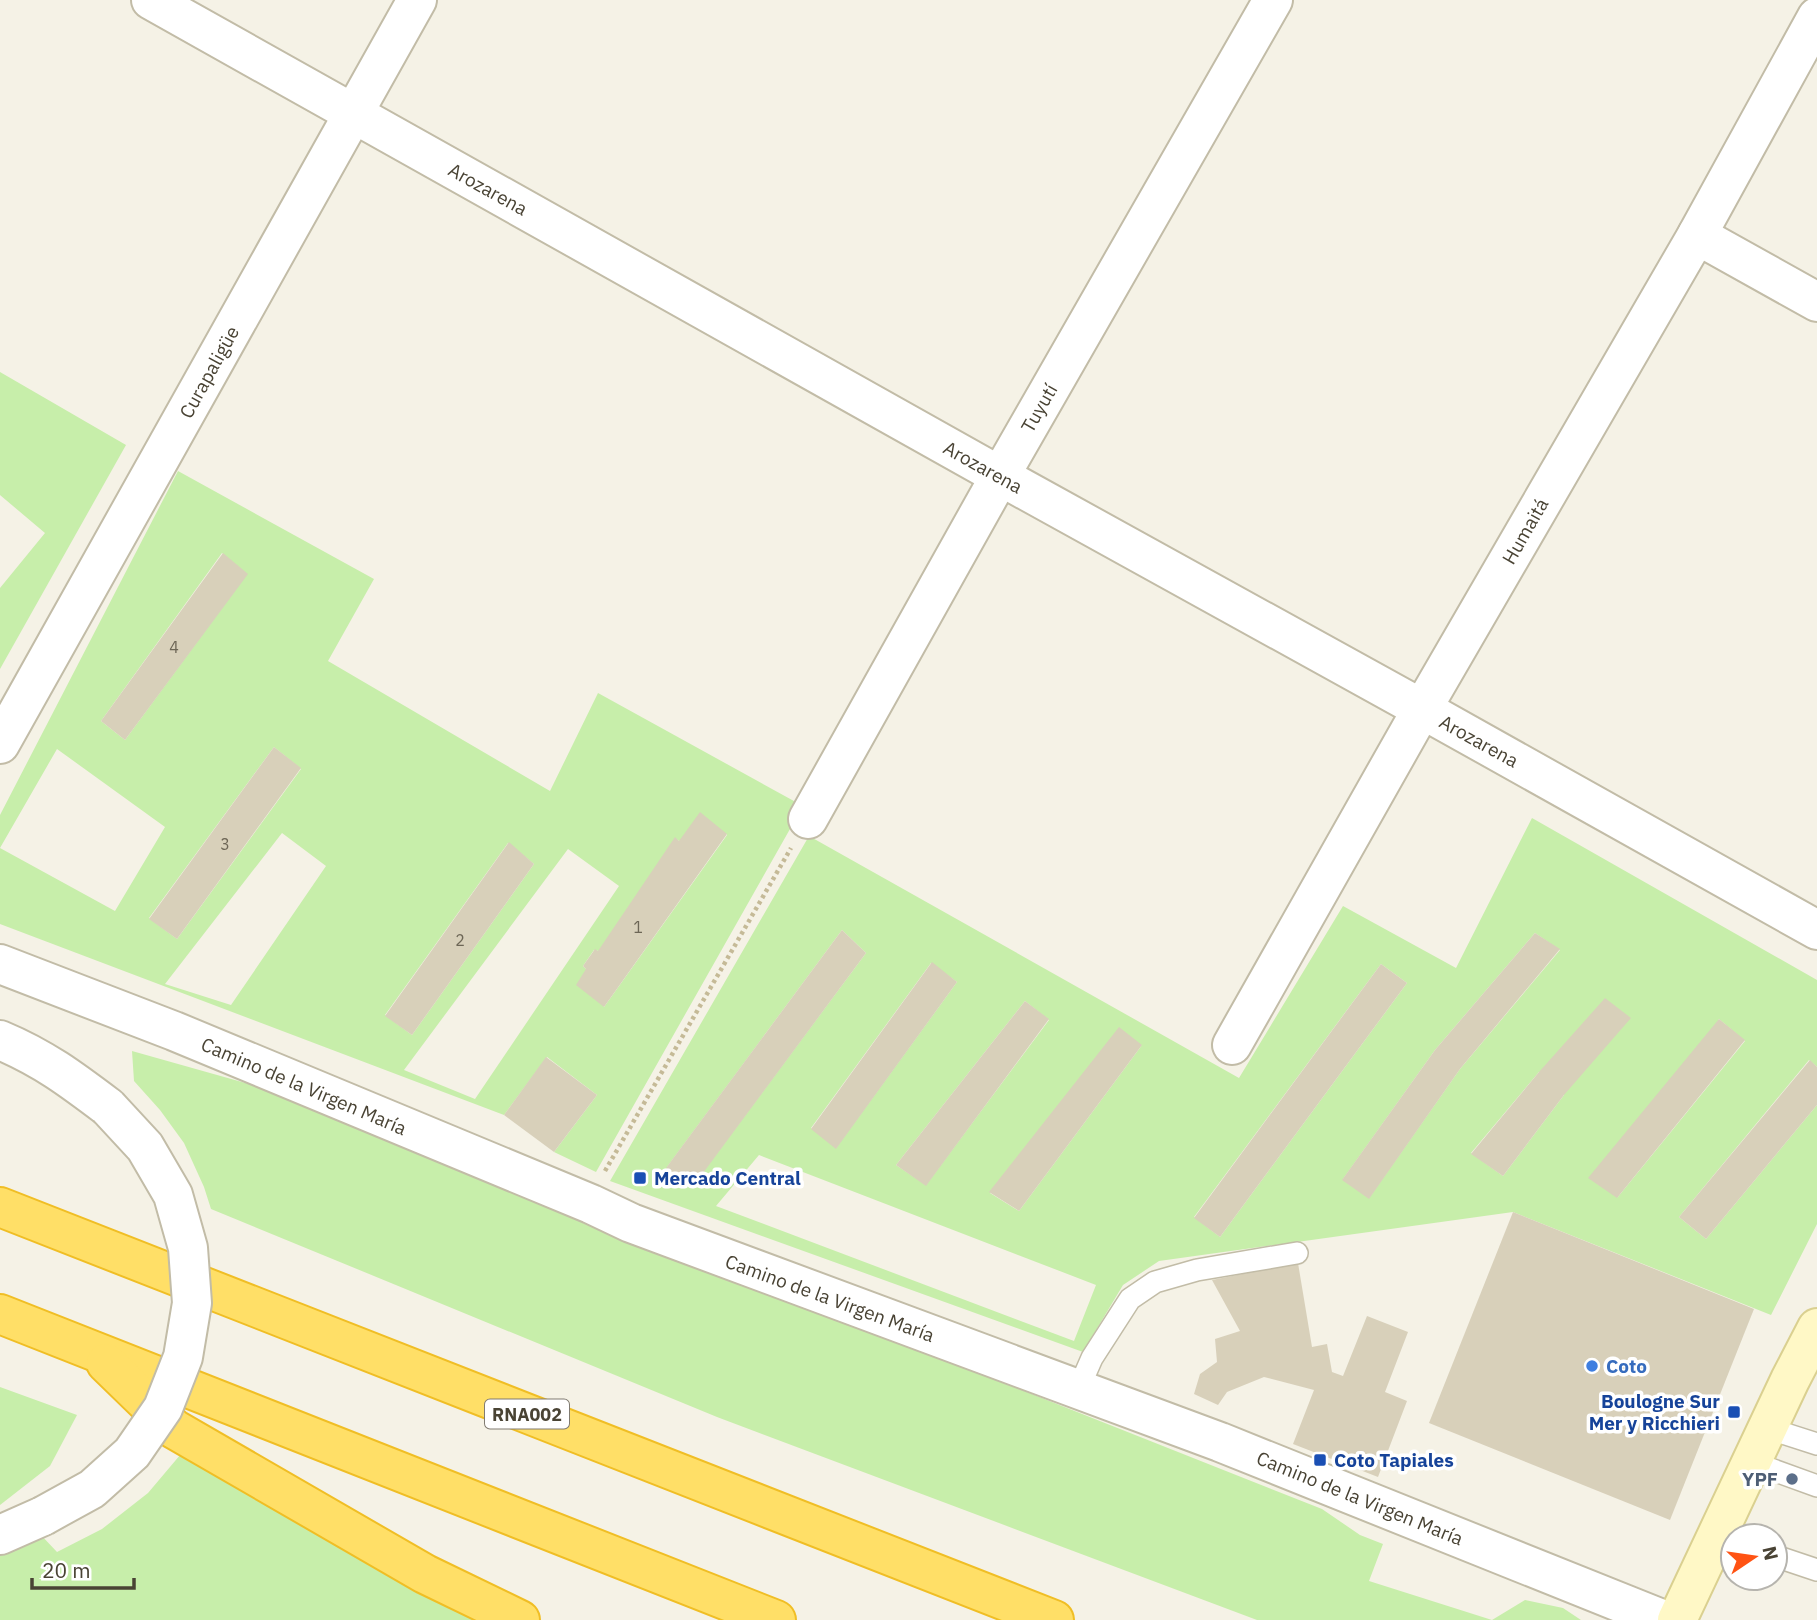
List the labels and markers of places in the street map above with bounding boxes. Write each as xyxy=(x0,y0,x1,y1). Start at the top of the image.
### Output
place label: Mercado Central xyxy=(654,1166,801,1190)
marker: Mercado Central xyxy=(632,1170,648,1186)
place label: Coto xyxy=(1606,1354,1647,1378)
marker: Coto xyxy=(1584,1358,1600,1374)
place label: Boulogne Sur Mer y Ricchieri xyxy=(1589,1389,1720,1435)
marker: Boulogne Sur Mer y Ricchieri xyxy=(1726,1404,1742,1420)
place label: Coto Tapiales xyxy=(1334,1448,1454,1472)
marker: Coto Tapiales xyxy=(1312,1452,1328,1468)
place label: YPF xyxy=(1742,1467,1778,1491)
marker: YPF xyxy=(1784,1471,1800,1487)

